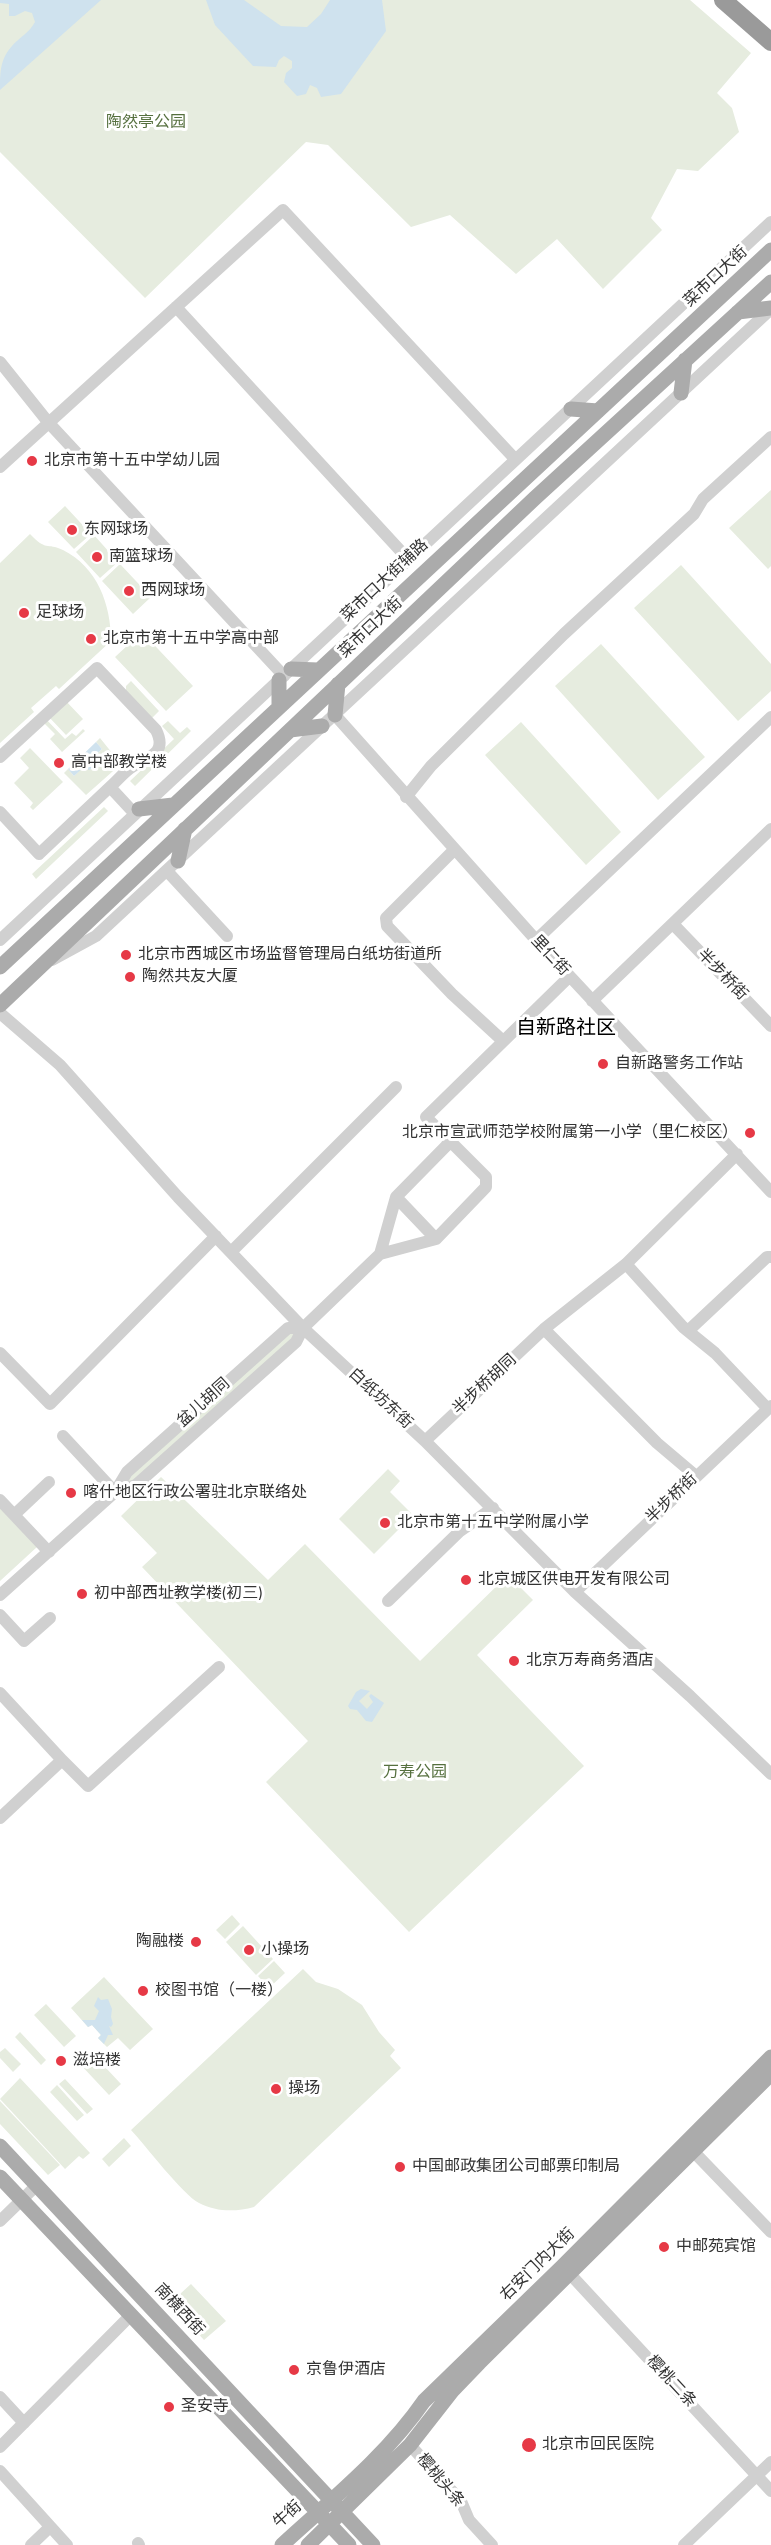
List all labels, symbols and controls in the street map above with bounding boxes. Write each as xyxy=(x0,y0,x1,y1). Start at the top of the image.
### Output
park label: 陶然亭公园 xyxy=(106,113,186,133)
street label: 菜市口大街 xyxy=(680,243,752,311)
place label: 北京市第十五中学幼儿园 xyxy=(44,451,220,471)
marker: 北京市第十五中学幼儿园 xyxy=(25,454,39,468)
place label: 东网球场 xyxy=(84,520,148,540)
marker: 东网球场 xyxy=(65,523,79,537)
street label: 菜市口大街辅路 xyxy=(337,536,433,626)
place label: 南篮球场 xyxy=(109,547,173,567)
marker: 南篮球场 xyxy=(90,550,104,564)
place label: 西网球场 xyxy=(141,581,205,601)
marker: 西网球场 xyxy=(122,584,136,598)
street label: 菜市口大街 xyxy=(335,594,407,662)
place label: 足球场 xyxy=(36,603,84,623)
marker: 足球场 xyxy=(17,606,31,620)
place label: 北京市第十五中学高中部 xyxy=(103,629,279,649)
marker: 北京市第十五中学高中部 xyxy=(84,632,98,646)
place label: 高中部教学楼 xyxy=(71,753,167,773)
marker: 高中部教学楼 xyxy=(52,756,66,770)
street label: 里仁街 xyxy=(527,932,573,980)
place label: 北京市西城区市场监督管理局白纸坊街道所 xyxy=(138,945,442,965)
street label: 半步桥街 xyxy=(693,945,751,1005)
marker: 北京市西城区市场监督管理局白纸坊街道所 xyxy=(119,948,133,962)
place label: 陶然共友大厦 xyxy=(142,967,238,987)
marker: 陶然共友大厦 xyxy=(123,970,137,984)
district label: 自新路社区 xyxy=(516,1017,616,1041)
place label: 自新路警务工作站 xyxy=(615,1054,743,1074)
marker: 自新路警务工作站 xyxy=(596,1057,610,1071)
place label: 北京市宣武师范学校附属第一小学（里仁校区） xyxy=(402,1123,738,1143)
marker: 北京市宣武师范学校附属第一小学（里仁校区） xyxy=(743,1126,757,1140)
street label: 半步桥胡同 xyxy=(449,1351,521,1419)
street label: 白纸坊东街 xyxy=(344,1365,416,1433)
street label: 盆儿胡同 xyxy=(174,1374,234,1432)
street label: 半步桥街 xyxy=(642,1470,702,1528)
place label: 喀什地区行政公署驻北京联络处 xyxy=(83,1483,307,1503)
marker: 喀什地区行政公署驻北京联络处 xyxy=(64,1486,78,1500)
place label: 北京市第十五中学附属小学 xyxy=(397,1513,589,1533)
marker: 北京市第十五中学附属小学 xyxy=(378,1516,392,1530)
place label: 北京城区供电开发有限公司 xyxy=(478,1570,670,1590)
marker: 北京城区供电开发有限公司 xyxy=(459,1573,473,1587)
place label: 初中部西址教学楼(初三) xyxy=(94,1584,262,1604)
marker: 初中部西址教学楼(初三) xyxy=(75,1587,89,1601)
place label: 北京万寿商务酒店 xyxy=(526,1651,654,1671)
marker: 北京万寿商务酒店 xyxy=(507,1654,521,1668)
park label: 万寿公园 xyxy=(383,1763,447,1783)
place label: 陶融楼 xyxy=(136,1932,184,1952)
marker: 陶融楼 xyxy=(189,1935,203,1949)
place label: 小操场 xyxy=(261,1940,309,1960)
marker: 小操场 xyxy=(242,1943,256,1957)
place label: 校图书馆（一楼） xyxy=(155,1981,283,2001)
marker: 校图书馆（一楼） xyxy=(136,1984,150,1998)
place label: 滋培楼 xyxy=(73,2051,121,2071)
marker: 滋培楼 xyxy=(54,2054,68,2068)
place label: 操场 xyxy=(288,2079,320,2099)
marker: 操场 xyxy=(269,2082,283,2096)
place label: 中国邮政集团公司邮票印制局 xyxy=(412,2157,620,2177)
marker: 中国邮政集团公司邮票印制局 xyxy=(393,2160,407,2174)
street label: 右安门内大街 xyxy=(497,2225,579,2305)
place label: 中邮苑宾馆 xyxy=(676,2237,756,2257)
marker: 中邮苑宾馆 xyxy=(657,2240,671,2254)
street label: 南横西街 xyxy=(150,2280,208,2340)
street label: 樱桃二条 xyxy=(642,2352,700,2412)
place label: 京鲁伊酒店 xyxy=(306,2360,386,2380)
marker: 京鲁伊酒店 xyxy=(287,2363,301,2377)
place label: 圣安寺 xyxy=(181,2397,229,2417)
marker: 圣安寺 xyxy=(162,2400,176,2414)
place label: 北京市回民医院 xyxy=(542,2435,654,2455)
marker: 北京市回民医院 xyxy=(520,2436,538,2454)
street label: 樱桃头条 xyxy=(412,2450,468,2512)
street label: 牛街 xyxy=(270,2497,306,2533)

